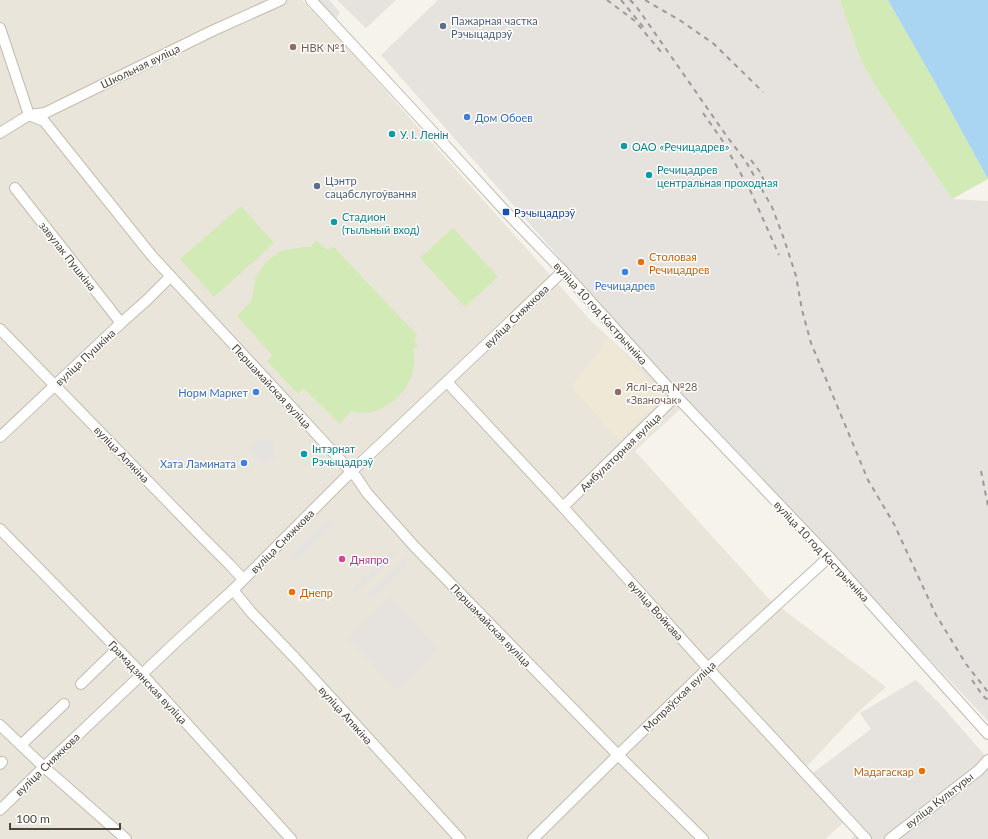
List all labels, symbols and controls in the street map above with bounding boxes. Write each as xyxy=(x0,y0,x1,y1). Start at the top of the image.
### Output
place label: Пажарная частка Рэчыцадрэў xyxy=(451,14,538,40)
marker: Пажарная частка Рэчыцадрэў xyxy=(438,21,448,31)
street label: Школьная вуліца xyxy=(98,41,182,91)
place label: НВК №1 xyxy=(301,41,346,54)
marker: НВК №1 xyxy=(288,42,298,52)
place label: Дом Обоев xyxy=(475,111,533,124)
marker: Дом Обоев xyxy=(462,112,472,122)
place label: У. І. Ленін xyxy=(400,128,449,141)
marker: У. І. Ленін xyxy=(387,129,397,139)
place label: ОАО «Речицадрев» xyxy=(632,140,730,153)
marker: ОАО «Речицадрев» xyxy=(619,141,629,151)
place label: Речицадрев центральная проходная xyxy=(657,163,778,189)
marker: Речицадрев центральная проходная xyxy=(644,170,654,180)
place label: Цэнтр сацабслугоўвання xyxy=(325,174,416,200)
marker: Цэнтр сацабслугоўвання xyxy=(312,181,322,191)
place label: Рэчыцадрэў xyxy=(514,206,576,219)
marker: Рэчыцадрэў xyxy=(501,207,511,217)
place label: Стадион (тыльный вход) xyxy=(342,210,420,236)
marker: Стадион (тыльный вход) xyxy=(329,217,339,227)
street label: завулак Пушкіна xyxy=(37,219,99,293)
place label: Столовая Речицадрев xyxy=(649,250,709,276)
marker: Столовая Речицадрев xyxy=(636,257,646,267)
street label: вуліца 10 год Кастрычніка xyxy=(552,259,650,367)
marker: Речицадрев xyxy=(620,267,630,277)
place label: Речицадрев xyxy=(595,279,655,292)
street label: вуліца Сняжкова xyxy=(481,282,551,350)
street label: вуліца Пушкіна xyxy=(52,326,118,388)
street label: Першамайская вуліца xyxy=(230,341,314,431)
place label: Яслі-сад №28 «Званочак» xyxy=(625,380,697,406)
place label: Норм Маркет xyxy=(178,386,248,399)
marker: Норм Маркет xyxy=(251,387,261,397)
marker: Яслі-сад №28 «Званочак» xyxy=(613,387,623,397)
street label: Амбулаторная вуліца xyxy=(577,410,663,494)
street label: вуліца Апякіна xyxy=(92,423,152,485)
place label: Інтэрнат Рэчыцадрэў xyxy=(312,442,374,468)
marker: Інтэрнат Рэчыцадрэў xyxy=(299,449,309,459)
place label: Хата Ламината xyxy=(160,457,236,470)
marker: Хата Ламината xyxy=(239,458,249,468)
street label: вуліца 10 год Кастрычніка xyxy=(772,498,872,604)
street label: вуліца Сняжкова xyxy=(247,506,317,576)
place label: Дняпро xyxy=(350,553,389,566)
marker: Дняпро xyxy=(337,554,347,564)
street label: вуліца Войкава xyxy=(626,577,686,643)
street label: Першамайская вуліца xyxy=(448,581,534,669)
place label: Днепр xyxy=(300,586,333,599)
marker: Днепр xyxy=(287,587,297,597)
street label: Грамадзянская вуліца xyxy=(106,638,190,726)
street label: Мопраўская вуліца xyxy=(640,658,718,734)
street label: вуліца Апякіна xyxy=(317,683,375,747)
street label: вуліца Сняжкова xyxy=(12,730,82,798)
place label: Мадагаскар xyxy=(854,765,914,778)
marker: Мадагаскар xyxy=(917,766,927,776)
street label: вуліца Культуры xyxy=(902,769,976,831)
scale bar xyxy=(10,805,120,831)
text: 100 m xyxy=(16,811,50,826)

